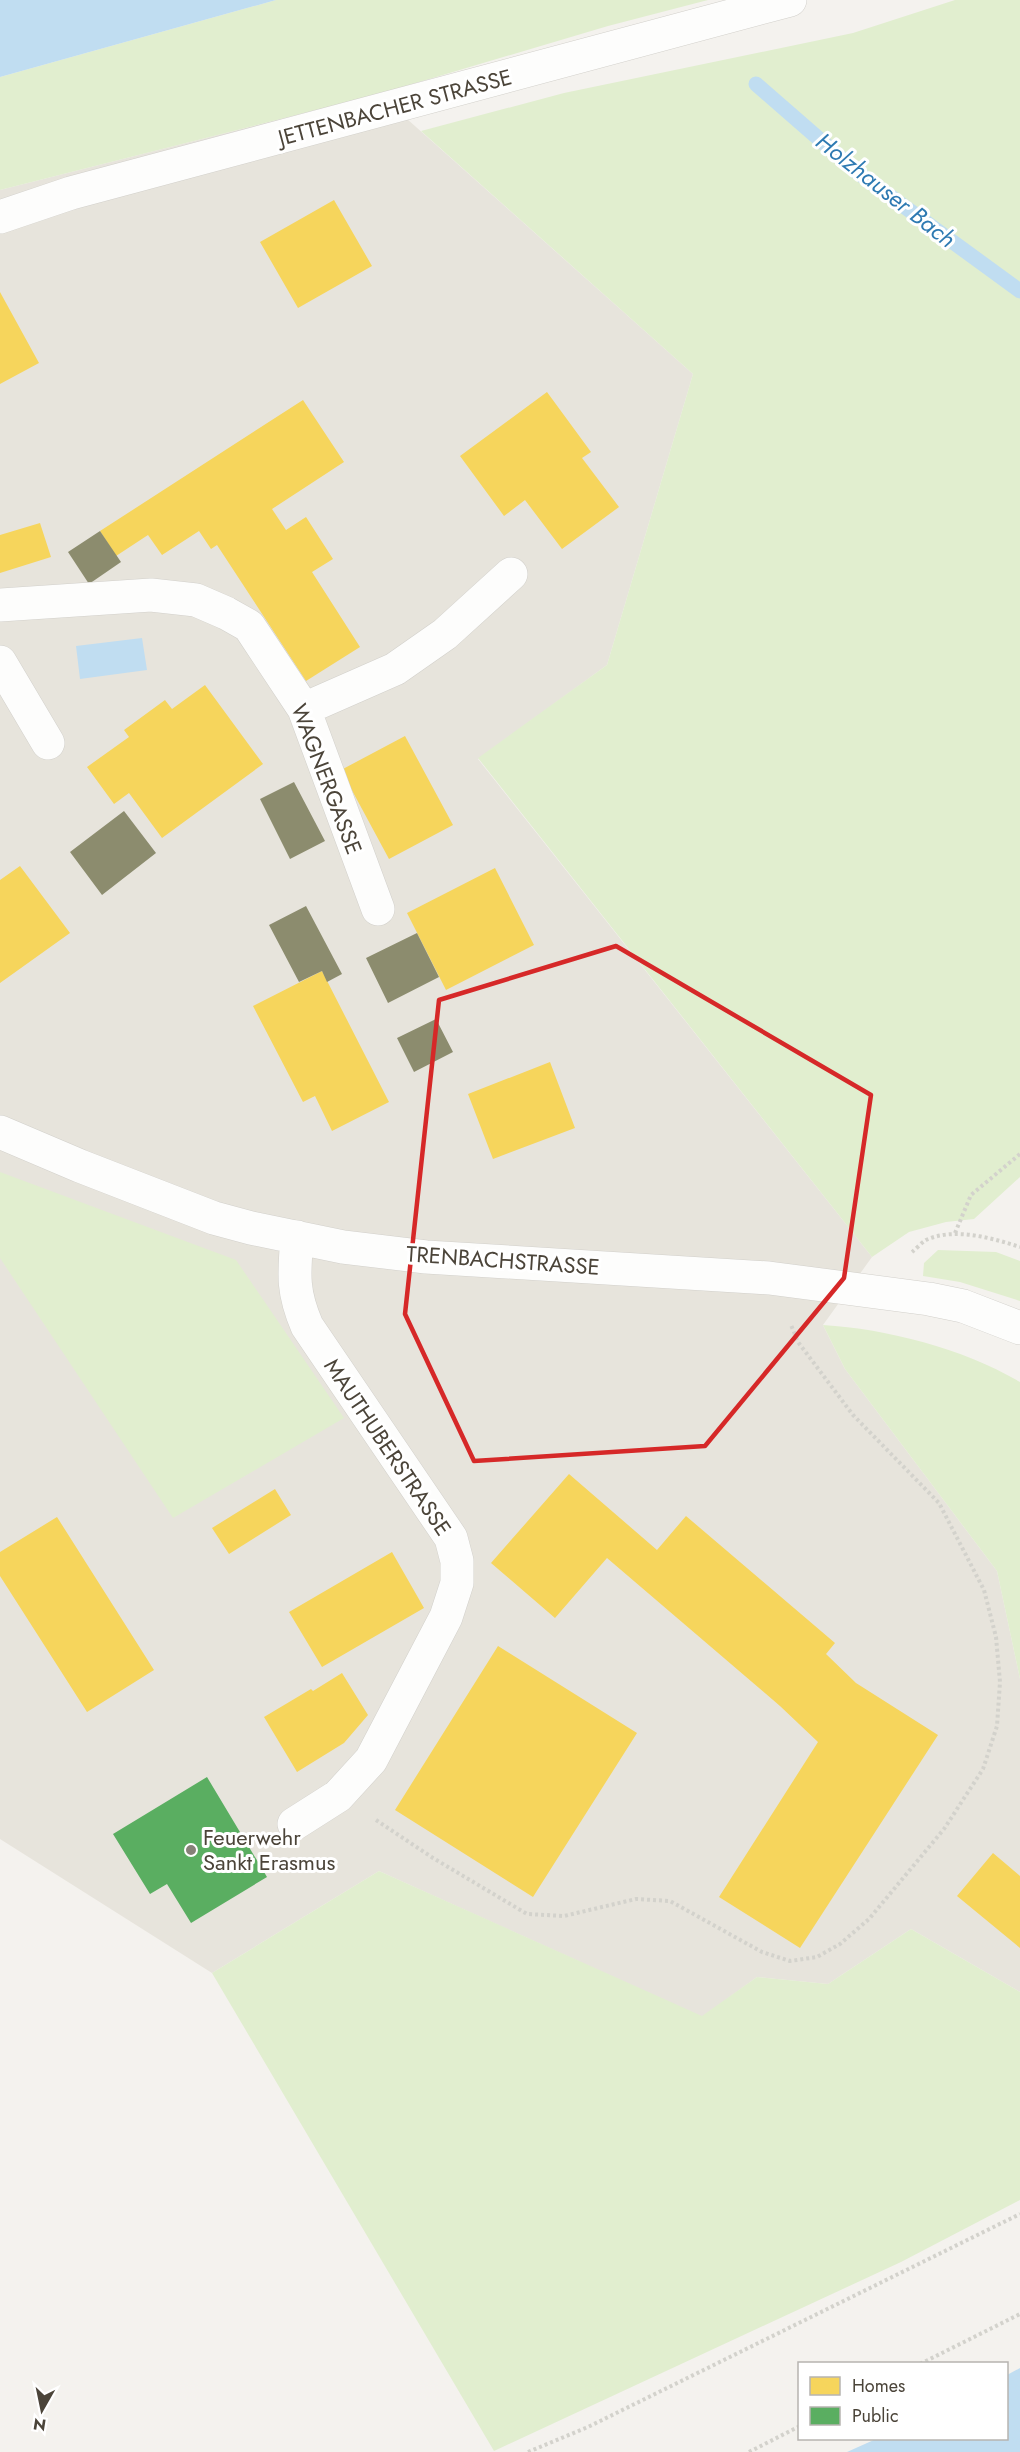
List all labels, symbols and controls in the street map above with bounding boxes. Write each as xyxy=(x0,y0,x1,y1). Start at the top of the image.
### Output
street label: JETTENBACHER STRASSE xyxy=(272,60,515,154)
water label: Holzhauser Bach xyxy=(808,124,964,256)
street label: WAGNERGASSE xyxy=(284,699,370,859)
street label: TRENBACHSTRASSE xyxy=(405,1237,601,1283)
street label: MAUTHUBERSTRASSE xyxy=(317,1352,459,1542)
place label: Feuerwehr Sankt Erasmus xyxy=(203,1821,336,1878)
marker: Feuerwehr Sankt Erasmus xyxy=(184,1843,198,1857)
legend xyxy=(798,2362,1008,2440)
text: Homes xyxy=(852,2373,905,2399)
north arrow xyxy=(12,2380,72,2440)
text: Public xyxy=(852,2403,899,2429)
text: N xyxy=(32,2412,48,2437)

